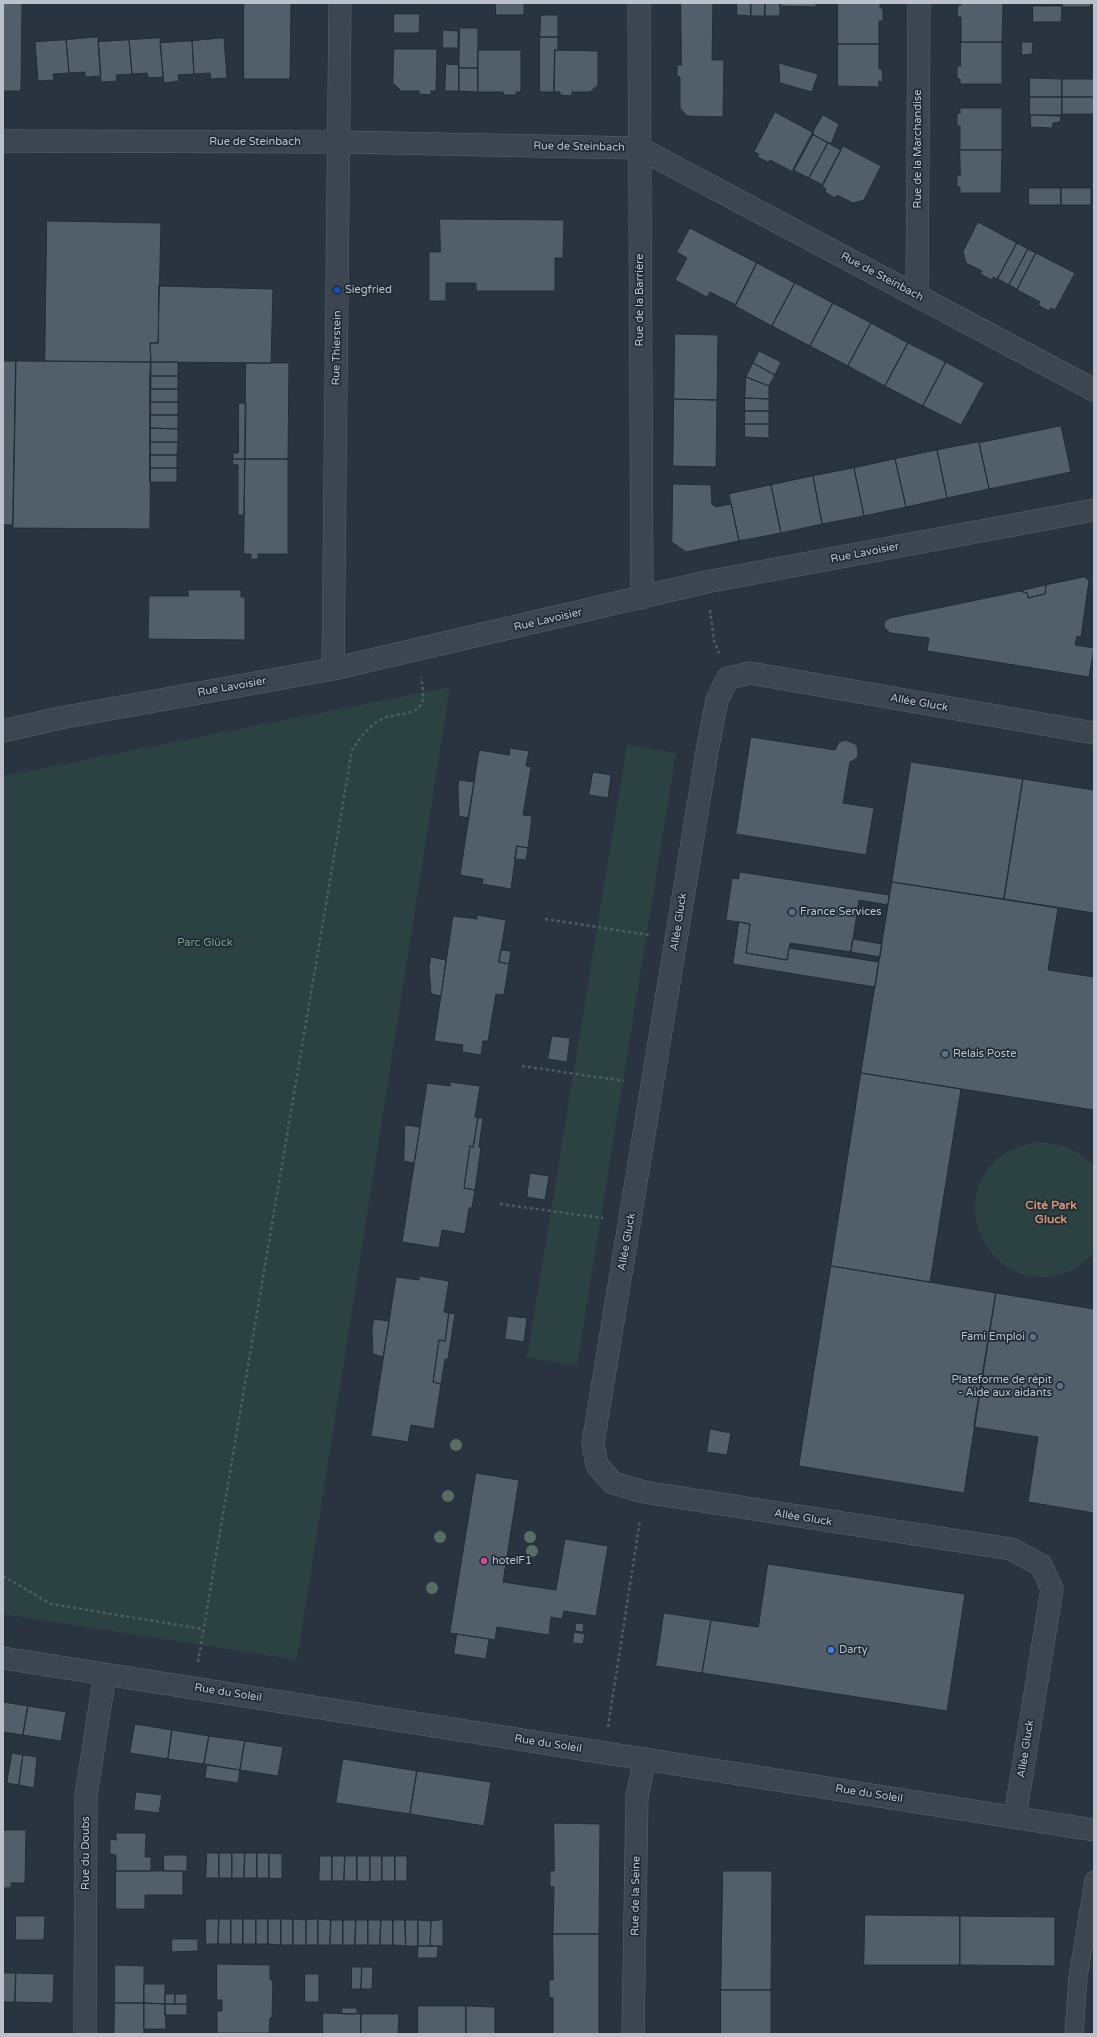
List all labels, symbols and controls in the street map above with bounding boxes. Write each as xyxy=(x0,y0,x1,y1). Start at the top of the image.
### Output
street label: Rue de la Marchandise xyxy=(911,90,925,208)
street label: Rue de Steinbach xyxy=(209,135,301,149)
street label: Rue de Steinbach xyxy=(533,140,625,154)
street label: Rue de Steinbach xyxy=(838,250,926,304)
street label: Rue de la Barrière xyxy=(633,254,647,346)
place label: Siegfried xyxy=(345,283,392,297)
marker: Siegfried xyxy=(332,285,342,295)
street label: Rue Thierstein xyxy=(330,310,344,386)
street label: Rue Lavoisier xyxy=(830,540,900,566)
street label: Rue Lavoisier xyxy=(513,606,583,634)
street label: Rue Lavoisier xyxy=(197,674,267,700)
street label: Allée Gluck xyxy=(889,691,949,715)
street label: Allée Gluck xyxy=(668,892,690,952)
place label: France Services xyxy=(800,905,881,919)
marker: France Services xyxy=(787,907,797,917)
park label: Parc Glück xyxy=(177,936,233,950)
place label: Relais Poste xyxy=(953,1047,1016,1061)
marker: Relais Poste xyxy=(940,1049,950,1059)
district label: Cité Park Gluck xyxy=(1025,1199,1077,1227)
street label: Allée Gluck xyxy=(615,1212,639,1272)
place label: Fami Emploi xyxy=(961,1330,1025,1344)
marker: Fami Emploi xyxy=(1028,1332,1038,1342)
place label: Plateforme de répit - Aide aux aidants xyxy=(951,1373,1052,1399)
marker: Plateforme de répit - Aide aux aidants xyxy=(1055,1381,1065,1391)
street label: Allée Gluck xyxy=(773,1507,833,1529)
place label: hotelF1 xyxy=(492,1554,532,1568)
marker: hotelF1 xyxy=(479,1556,489,1566)
place label: Darty xyxy=(839,1643,868,1657)
marker: Darty xyxy=(826,1645,836,1655)
street label: Rue du Soleil xyxy=(193,1681,263,1705)
street label: Allée Gluck xyxy=(1015,1719,1037,1779)
street label: Rue du Soleil xyxy=(513,1732,583,1756)
street label: Rue du Soleil xyxy=(834,1782,904,1806)
street label: Rue du Doubs xyxy=(79,1816,93,1890)
street label: Rue de la Seine xyxy=(629,1856,643,1936)

